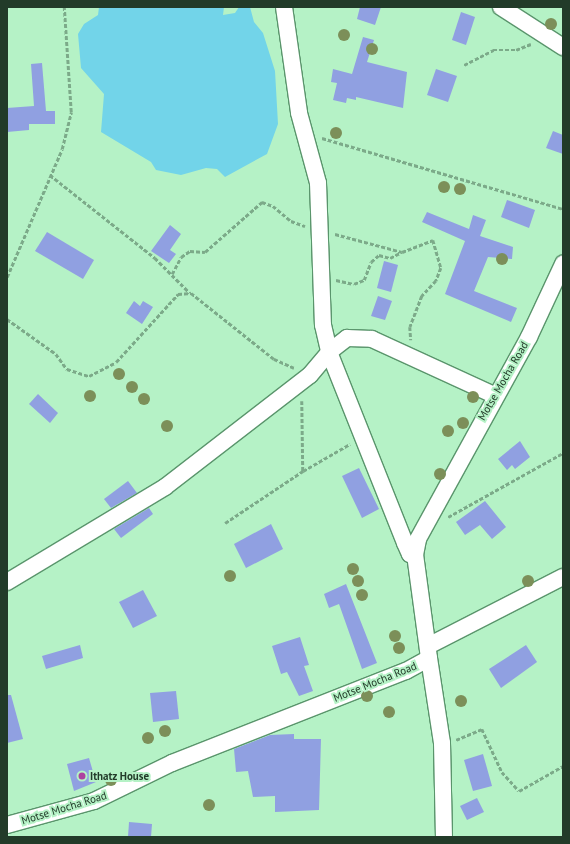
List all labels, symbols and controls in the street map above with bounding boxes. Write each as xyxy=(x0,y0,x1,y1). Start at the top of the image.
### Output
street label: Motse Mocha Road xyxy=(475,339,531,423)
street label: Motse Mocha Road xyxy=(331,659,419,705)
place label: Ithatz House xyxy=(90,769,149,783)
marker: Ithatz House xyxy=(77,771,87,781)
street label: Motse Mocha Road xyxy=(20,789,108,827)

